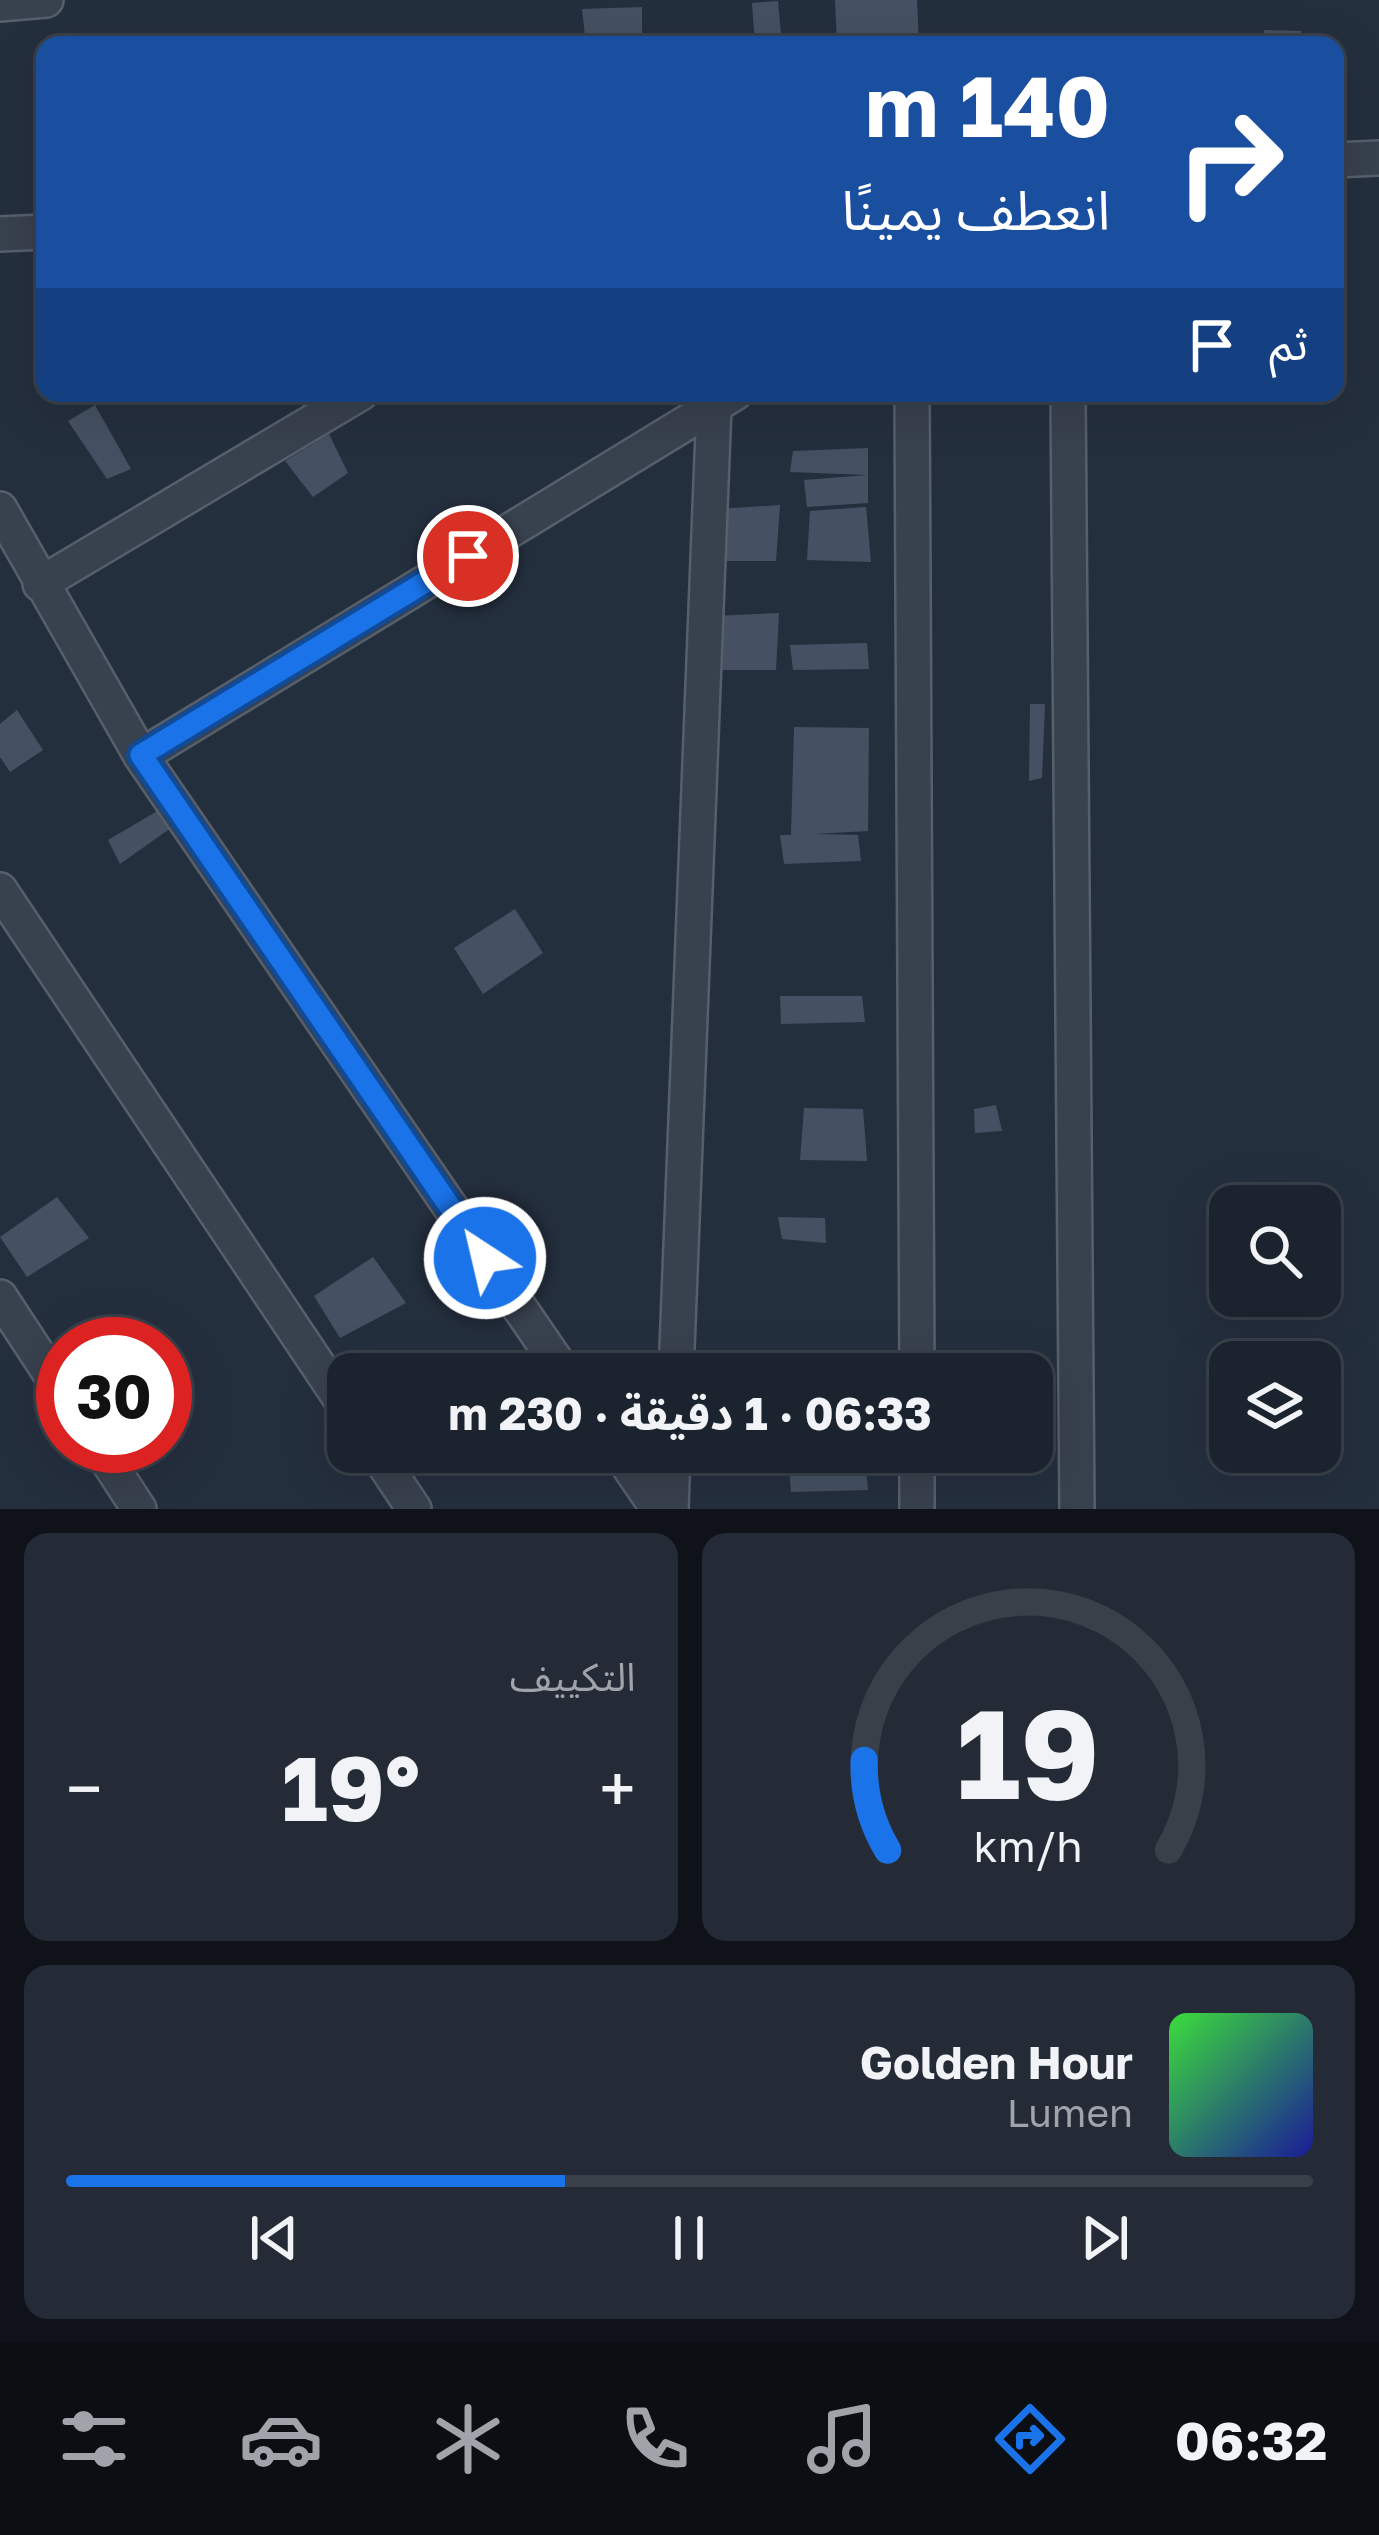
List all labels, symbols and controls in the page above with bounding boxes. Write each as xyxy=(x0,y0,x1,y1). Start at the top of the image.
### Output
text: 140 m xyxy=(865,55,1110,155)
icon: right xyxy=(1152,84,1308,240)
text: انعطف يمينًا xyxy=(842,177,1110,242)
icon: arrive xyxy=(1179,312,1245,378)
text: ثم xyxy=(1269,316,1308,370)
pin xyxy=(417,505,519,607)
icon: arrive xyxy=(435,523,501,589)
map controls xyxy=(1209,1185,1341,1473)
button: search xyxy=(1209,1185,1341,1317)
position arrow xyxy=(422,1195,548,1321)
speed limit sign: 30 xyxy=(36,1317,192,1473)
button: layers xyxy=(1209,1341,1341,1473)
text: 06:33 · 1 دقيقة · 230 m xyxy=(448,1386,932,1440)
text: التكييف xyxy=(510,1653,636,1700)
text: 19 xyxy=(956,1677,1100,1826)
text: 19° xyxy=(281,1733,420,1841)
text: − xyxy=(66,1748,102,1828)
text: + xyxy=(599,1748,635,1828)
text: km/h xyxy=(974,1820,1083,1871)
text: Golden Hour xyxy=(860,2035,1133,2089)
text: Lumen xyxy=(1007,2089,1133,2136)
icon: previous xyxy=(241,2205,307,2271)
icon: pause xyxy=(656,2205,722,2271)
icon: next xyxy=(1072,2205,1138,2271)
icon: filters xyxy=(52,2397,136,2481)
icon: car xyxy=(239,2397,323,2481)
icon: climate xyxy=(426,2397,510,2481)
icon: phone xyxy=(613,2397,697,2481)
icon: music xyxy=(800,2397,884,2481)
icon: directions xyxy=(988,2397,1072,2481)
text: 06:32 xyxy=(1175,2407,1327,2472)

